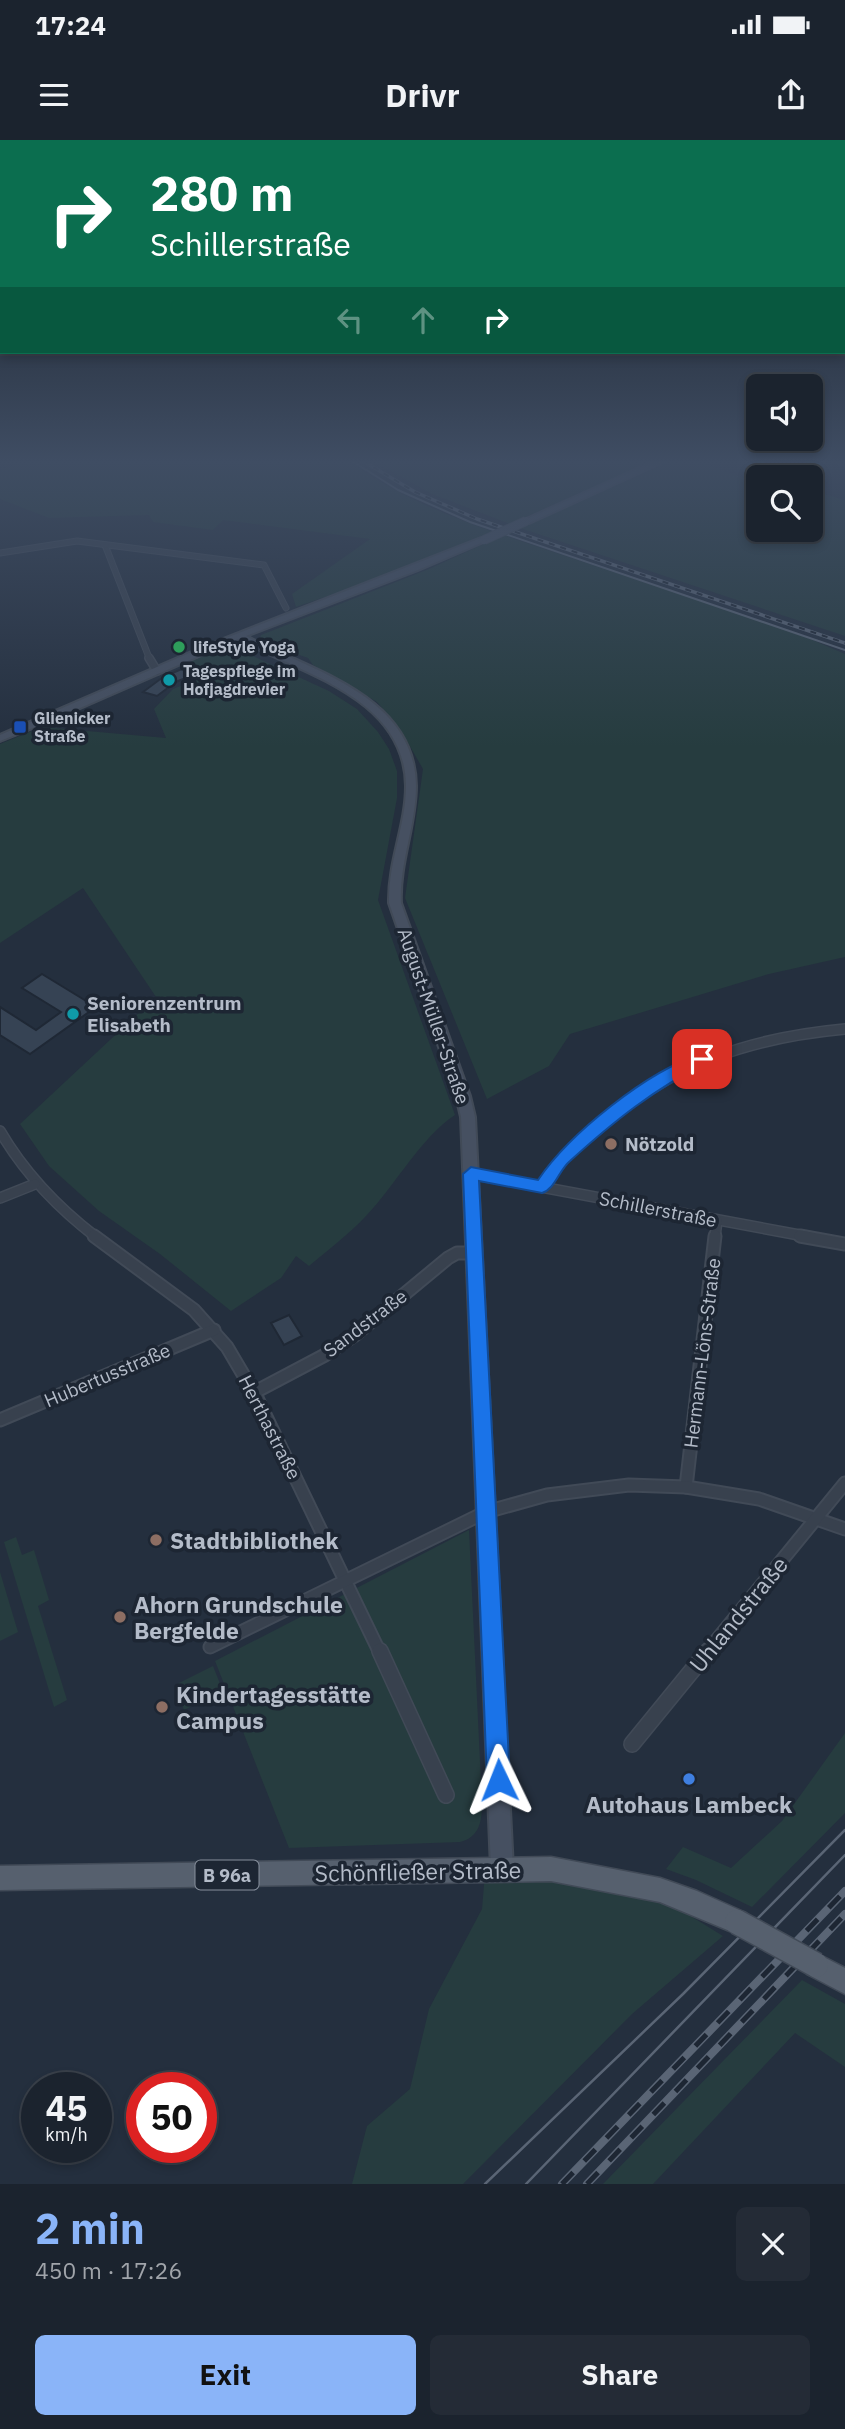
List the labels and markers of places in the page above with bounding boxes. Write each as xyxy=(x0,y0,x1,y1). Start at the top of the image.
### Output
place label: lifeStyle Yoga xyxy=(193,637,296,657)
marker: lifeStyle Yoga xyxy=(171,639,187,655)
place label: Tagespflege im Hofjagdrevier xyxy=(183,661,296,699)
marker: Tagespflege im Hofjagdrevier xyxy=(161,672,177,688)
place label: Glienicker Straße xyxy=(34,708,111,746)
marker: Glienicker Straße xyxy=(12,719,28,735)
place label: Seniorenzentrum Elisabeth xyxy=(87,991,241,1037)
marker: Seniorenzentrum Elisabeth xyxy=(65,1006,81,1022)
pin xyxy=(672,1029,732,1089)
place label: Nötzold xyxy=(625,1132,694,1156)
marker: Nötzold xyxy=(603,1136,619,1152)
place label: Stadtbibliothek xyxy=(170,1525,339,1555)
marker: Stadtbibliothek xyxy=(148,1532,164,1548)
place label: Ahorn Grundschule Bergfelde xyxy=(134,1589,343,1645)
marker: Ahorn Grundschule Bergfelde xyxy=(112,1609,128,1625)
place label: Kindertagesstätte Campus xyxy=(176,1679,371,1735)
marker: Kindertagesstätte Campus xyxy=(154,1699,170,1715)
marker: Autohaus Lambeck xyxy=(681,1771,697,1787)
place label: Autohaus Lambeck xyxy=(586,1789,793,1819)

